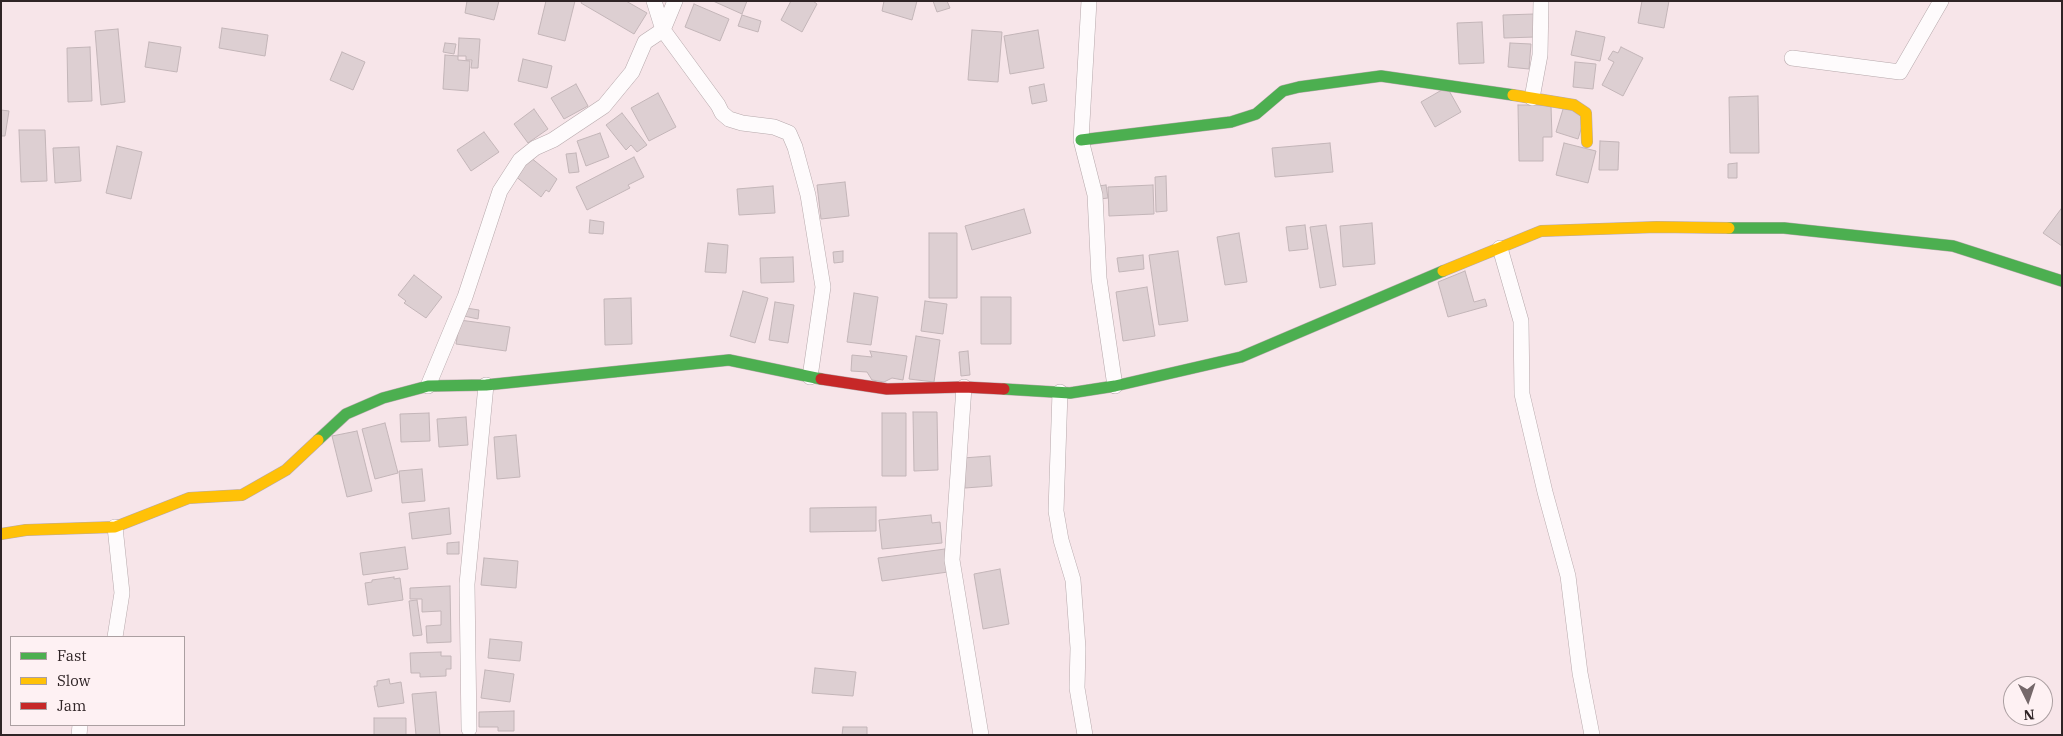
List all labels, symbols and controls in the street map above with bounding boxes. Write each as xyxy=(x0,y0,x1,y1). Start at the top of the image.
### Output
legend xyxy=(10,636,185,726)
text: Fast xyxy=(57,646,87,665)
text: Slow xyxy=(57,671,90,690)
north arrow xyxy=(2003,676,2053,726)
text: Jam xyxy=(57,696,86,715)
text: N xyxy=(2023,706,2035,724)

